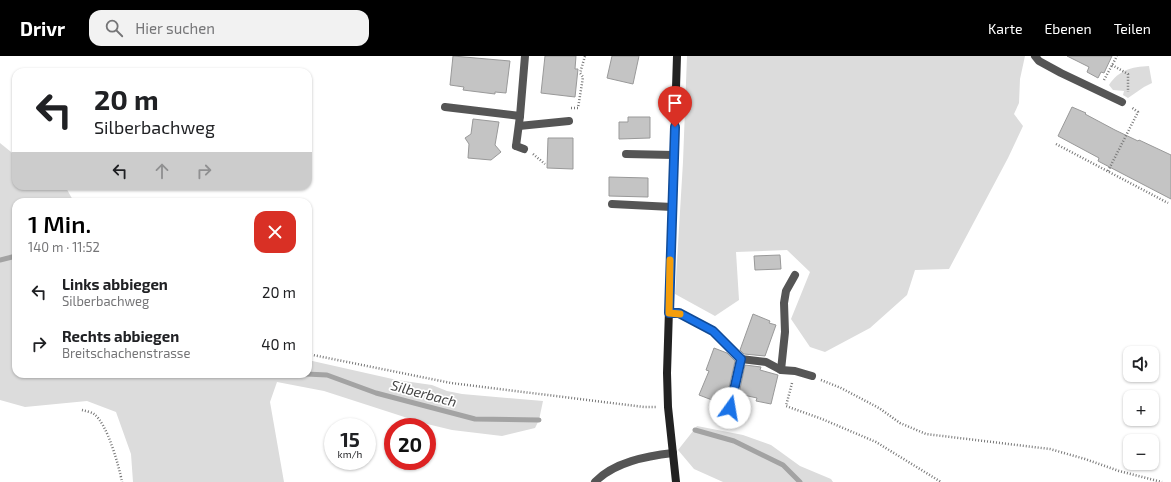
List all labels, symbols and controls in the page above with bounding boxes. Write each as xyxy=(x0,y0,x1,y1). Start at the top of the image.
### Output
search box xyxy=(89,10,369,46)
text: Drivr xyxy=(20,17,65,40)
icon: search xyxy=(103,17,125,39)
text: Hier suchen xyxy=(135,19,215,37)
text: Karte xyxy=(988,20,1023,37)
text: Ebenen xyxy=(1045,20,1092,37)
text: Teilen xyxy=(1114,20,1151,37)
text: 20 m xyxy=(94,82,159,116)
icon: left xyxy=(28,84,80,136)
pin xyxy=(658,86,692,127)
icon: arrive xyxy=(664,92,686,114)
text: Silberbachweg xyxy=(94,116,215,138)
icon: left xyxy=(109,160,131,182)
icon: ahead xyxy=(151,160,173,182)
icon: right xyxy=(193,160,215,182)
text: 1 Min. xyxy=(28,209,91,238)
button: close xyxy=(254,211,296,253)
text: 140 m · 11:52 xyxy=(28,239,100,255)
text: Links abbiegen xyxy=(62,275,168,293)
icon: left xyxy=(28,281,50,303)
text: 20 m xyxy=(262,283,296,301)
text: Silberbachweg xyxy=(62,293,149,309)
text: Rechts abbiegen xyxy=(62,327,179,345)
icon: right xyxy=(28,333,50,355)
text: 40 m xyxy=(261,335,296,353)
text: Breitschachenstrasse xyxy=(62,345,190,361)
map controls xyxy=(1123,346,1159,470)
button: sound xyxy=(1123,346,1159,382)
water label: Silberbach xyxy=(389,376,459,410)
position arrow xyxy=(709,387,751,429)
button: + xyxy=(1123,390,1159,426)
speed limit sign: 20 xyxy=(384,418,436,470)
text: 15 xyxy=(340,427,360,451)
button: − xyxy=(1123,434,1159,470)
text: km/h xyxy=(338,448,362,460)

